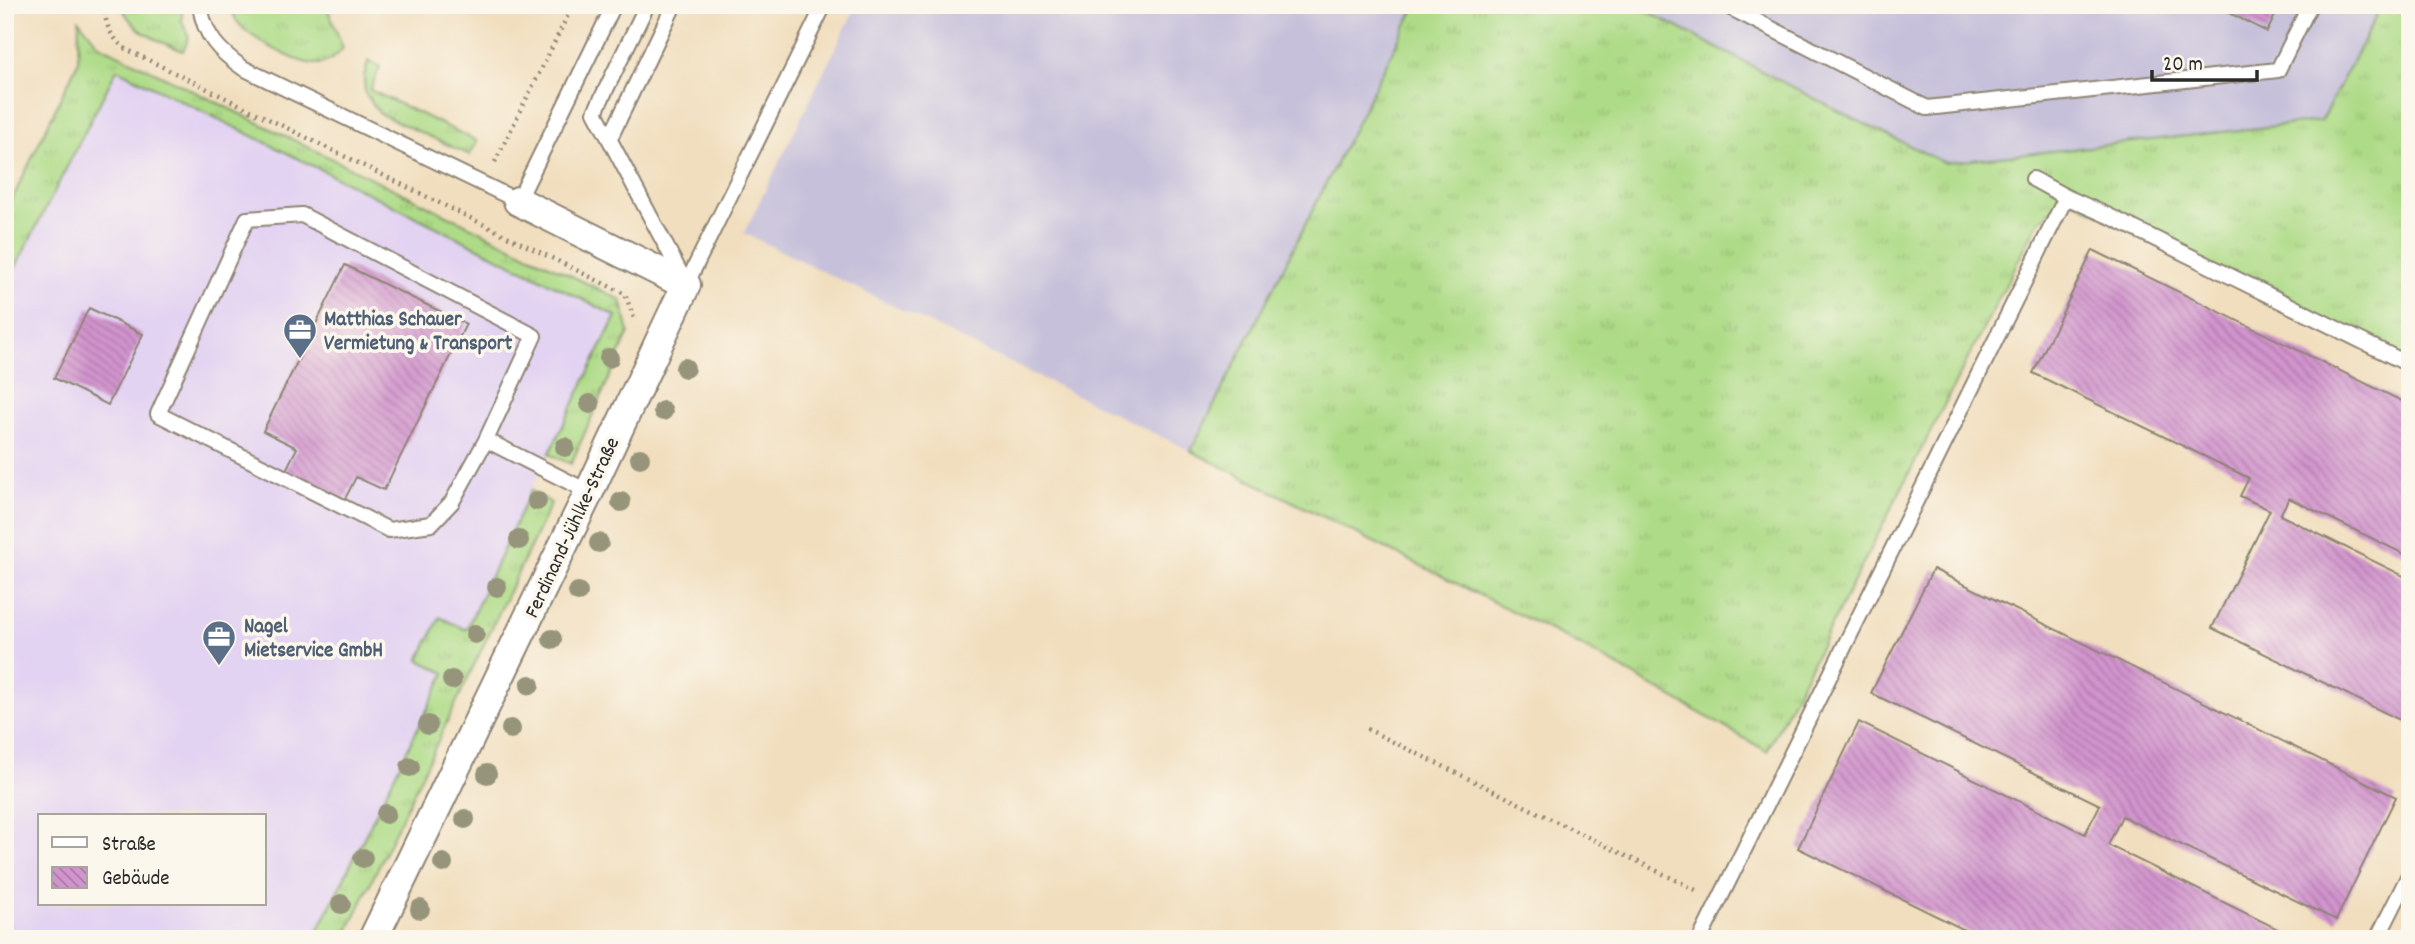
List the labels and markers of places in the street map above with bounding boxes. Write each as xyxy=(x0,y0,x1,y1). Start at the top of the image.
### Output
place label: Matthias Schauer Vermietung & Transport xyxy=(324,306,513,360)
office icon: Matthias Schauer Vermietung & Transport xyxy=(281,311,319,360)
place label: Nagel Mietservice GmbH xyxy=(244,613,383,667)
office icon: Nagel Mietservice GmbH xyxy=(200,618,238,667)

